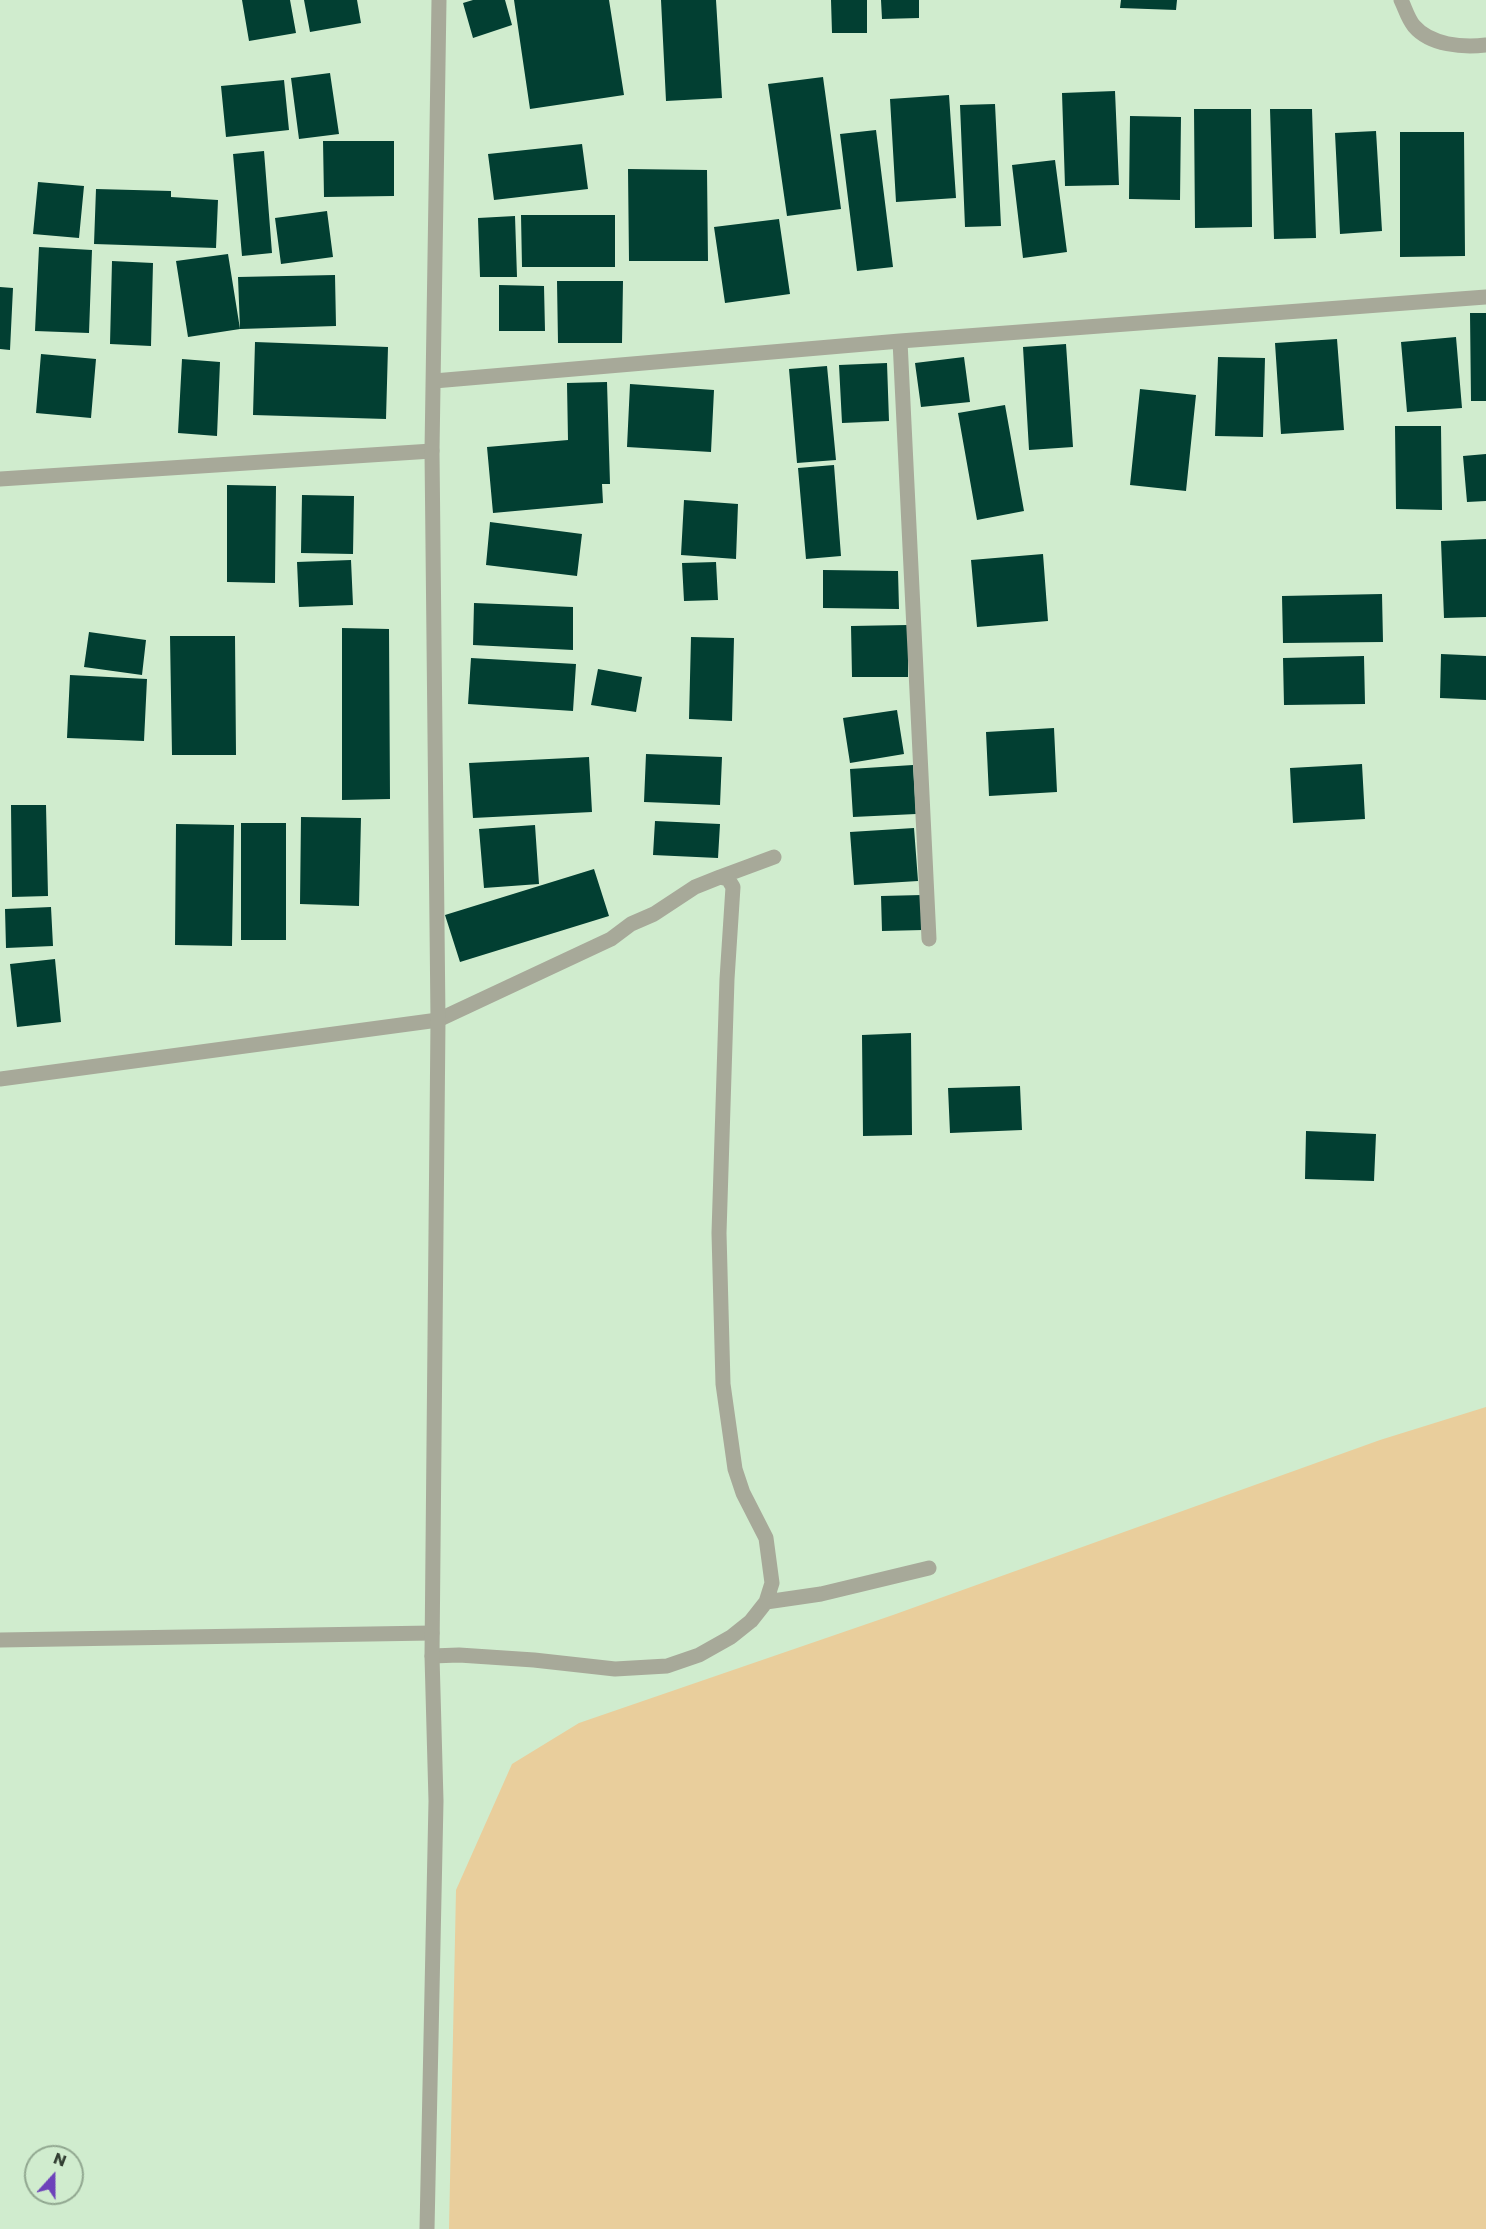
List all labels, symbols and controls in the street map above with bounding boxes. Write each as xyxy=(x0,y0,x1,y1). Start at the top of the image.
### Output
north arrow xyxy=(24,2145,84,2205)
text: N xyxy=(50,2147,70,2172)

